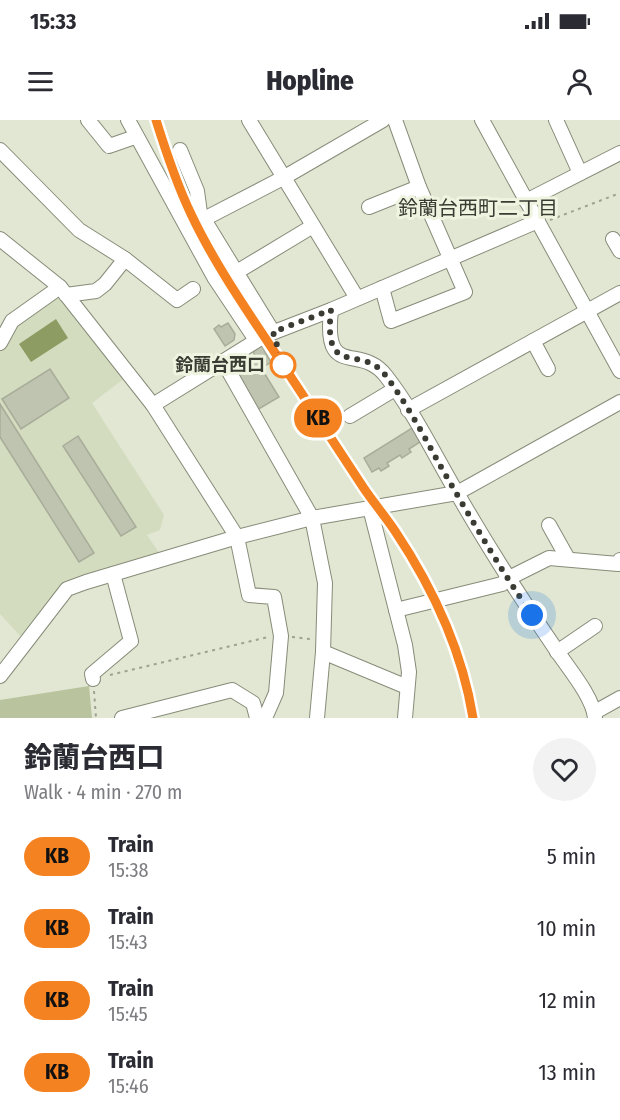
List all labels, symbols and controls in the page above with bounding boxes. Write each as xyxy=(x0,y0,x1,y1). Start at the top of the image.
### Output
text: 15:33 xyxy=(30,8,76,35)
icon: menu xyxy=(24,65,57,98)
text: Hopline xyxy=(266,65,354,97)
icon: person xyxy=(563,65,596,98)
district label: 鈴蘭台西町二丁目 xyxy=(398,196,558,220)
marker: 鈴蘭台西口 xyxy=(270,352,296,378)
place label: 鈴蘭台西口 xyxy=(175,354,265,376)
line badge: KB xyxy=(291,398,345,438)
text: KB xyxy=(306,405,330,431)
your location xyxy=(517,600,547,630)
button: heart xyxy=(533,738,596,801)
text: 鈴蘭台西口 xyxy=(24,741,164,774)
text: Walk · 4 min · 270 m xyxy=(24,780,182,804)
text: Train xyxy=(108,831,154,858)
text: KB xyxy=(45,843,69,869)
text: 5 min xyxy=(547,843,596,870)
text: 15:38 xyxy=(108,858,148,882)
text: Train xyxy=(108,903,154,930)
text: KB xyxy=(45,915,69,941)
text: 10 min xyxy=(537,915,596,942)
text: 15:43 xyxy=(108,930,148,954)
text: Train xyxy=(108,975,154,1002)
text: KB xyxy=(45,987,69,1013)
text: 12 min xyxy=(538,987,596,1014)
text: 15:45 xyxy=(108,1002,148,1026)
text: Train xyxy=(108,1047,154,1074)
text: KB xyxy=(45,1059,69,1085)
text: 13 min xyxy=(538,1059,596,1086)
text: 15:46 xyxy=(108,1074,149,1098)

